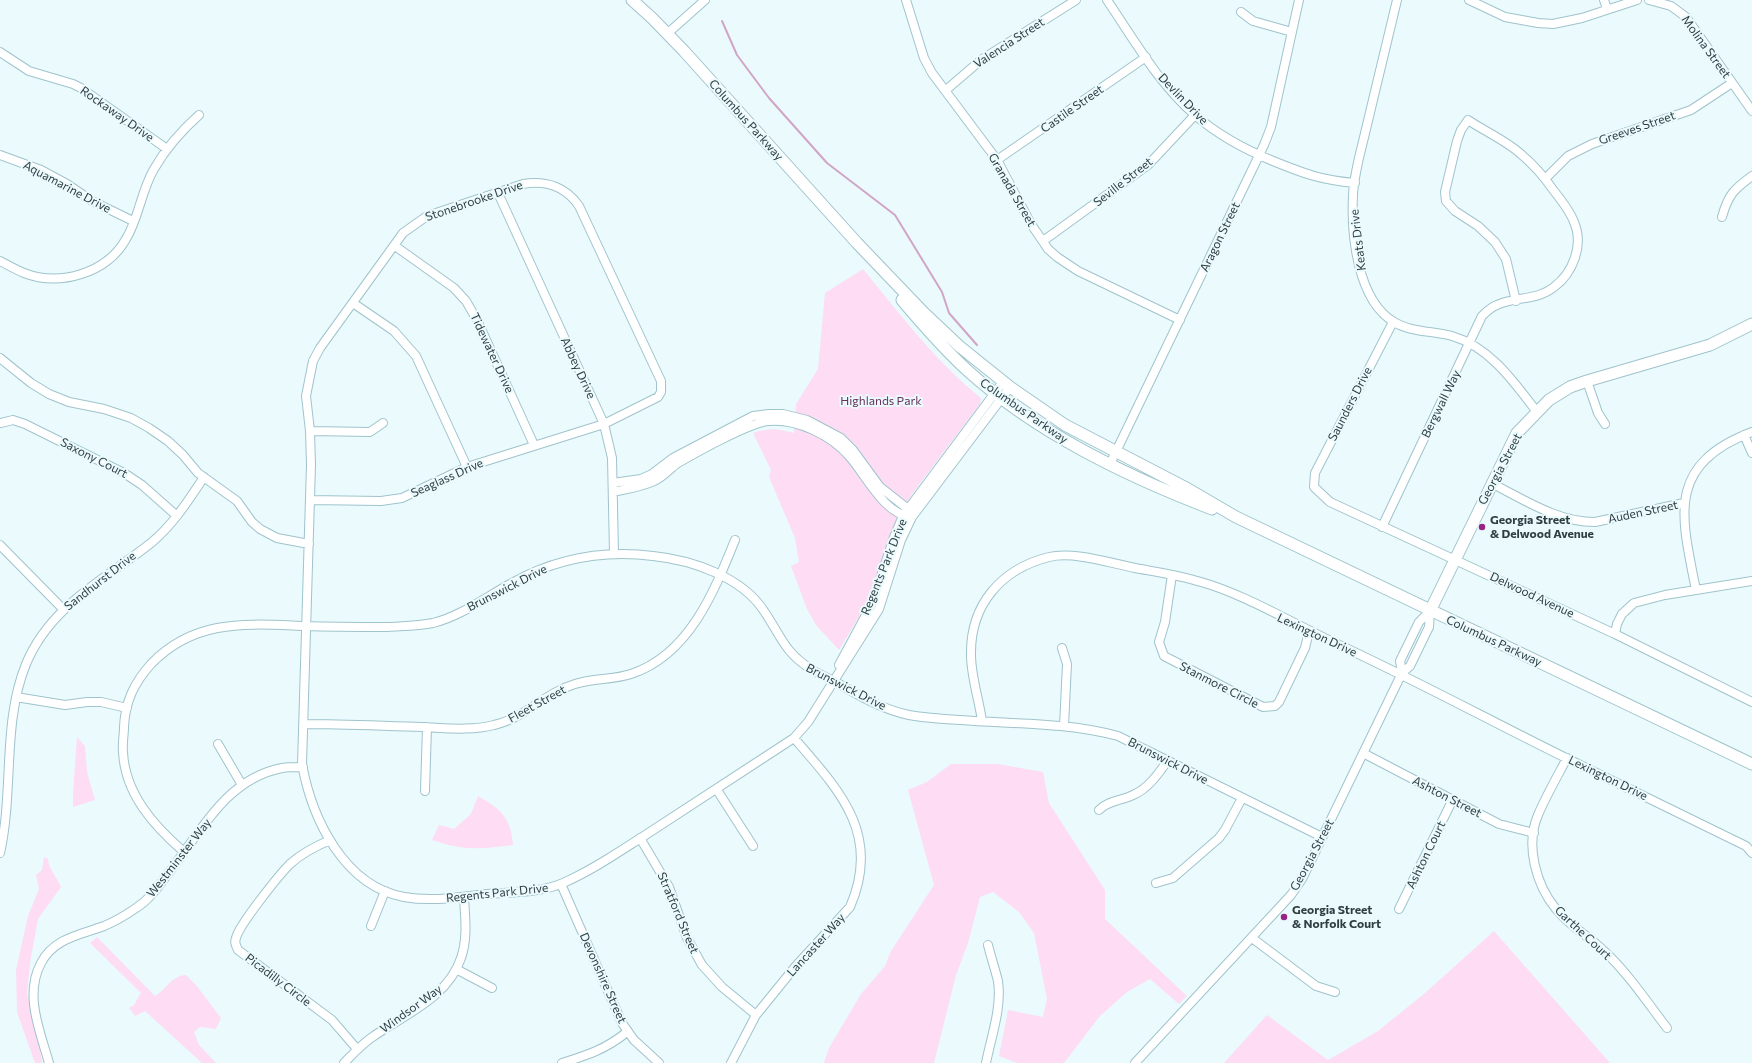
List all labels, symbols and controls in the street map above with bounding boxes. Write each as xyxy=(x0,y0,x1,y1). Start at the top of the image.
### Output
street label: Molina Street xyxy=(1678,13,1734,81)
street label: Valencia Street xyxy=(971,15,1047,71)
street label: Devlin Drive xyxy=(1155,70,1211,128)
street label: Columbus Parkway xyxy=(706,76,786,164)
street label: Castile Street xyxy=(1038,82,1106,136)
street label: Rockaway Drive xyxy=(77,83,157,145)
street label: Greeves Street xyxy=(1597,108,1677,148)
street label: Granada Street xyxy=(985,151,1039,229)
street label: Seville Street xyxy=(1091,154,1155,210)
street label: Aquamarine Drive xyxy=(21,158,113,216)
street label: Stonebrooke Drive xyxy=(423,178,525,224)
street label: Aragon Street xyxy=(1197,200,1243,274)
street label: Keats Drive xyxy=(1347,208,1369,272)
street label: Tidewater Drive xyxy=(467,311,517,395)
street label: Abbey Drive xyxy=(557,335,599,401)
street label: Saunders Drive xyxy=(1325,364,1375,444)
street label: Bergwall Way xyxy=(1418,368,1464,440)
street label: Columbus Parkway xyxy=(977,375,1071,447)
park label: Highlands Park xyxy=(840,394,922,408)
street label: Georgia Street xyxy=(1475,431,1525,507)
street label: Saxony Court xyxy=(58,435,130,481)
street label: Seaglass Drive xyxy=(409,456,485,500)
street label: Auden Street xyxy=(1607,498,1679,526)
place label: Georgia Street & Delwood Avenue xyxy=(1490,513,1594,541)
street label: Regents Park Drive xyxy=(858,517,910,617)
marker: Georgia Street & Delwood Avenue xyxy=(1477,522,1487,532)
street label: Sandhurst Drive xyxy=(61,549,139,613)
street label: Brunswick Drive xyxy=(465,562,549,614)
street label: Delwood Avenue xyxy=(1488,569,1576,621)
street label: Lexington Drive xyxy=(1275,610,1359,660)
street label: Columbus Parkway xyxy=(1444,612,1544,670)
street label: Stanmore Circle xyxy=(1177,659,1261,711)
street label: Brunswick Drive xyxy=(804,661,888,713)
street label: Fleet Street xyxy=(506,682,568,726)
street label: Brunswick Drive xyxy=(1126,735,1210,787)
street label: Lexington Drive xyxy=(1566,753,1650,803)
street label: Ashton Street xyxy=(1410,773,1484,821)
street label: Westminster Way xyxy=(144,816,214,900)
street label: Georgia Street xyxy=(1287,817,1337,893)
street label: Ashton Court xyxy=(1403,819,1449,891)
street label: Stratford Street xyxy=(654,870,702,956)
street label: Regents Park Drive xyxy=(445,880,549,906)
place label: Georgia Street & Norfolk Court xyxy=(1292,903,1381,931)
street label: Garthe Court xyxy=(1552,903,1614,963)
street label: Lancaster Way xyxy=(784,911,848,979)
marker: Georgia Street & Norfolk Court xyxy=(1279,912,1289,922)
street label: Devonshire Street xyxy=(577,931,629,1025)
street label: Picadilly Circle xyxy=(242,951,314,1009)
street label: Windsor Way xyxy=(377,982,445,1036)

